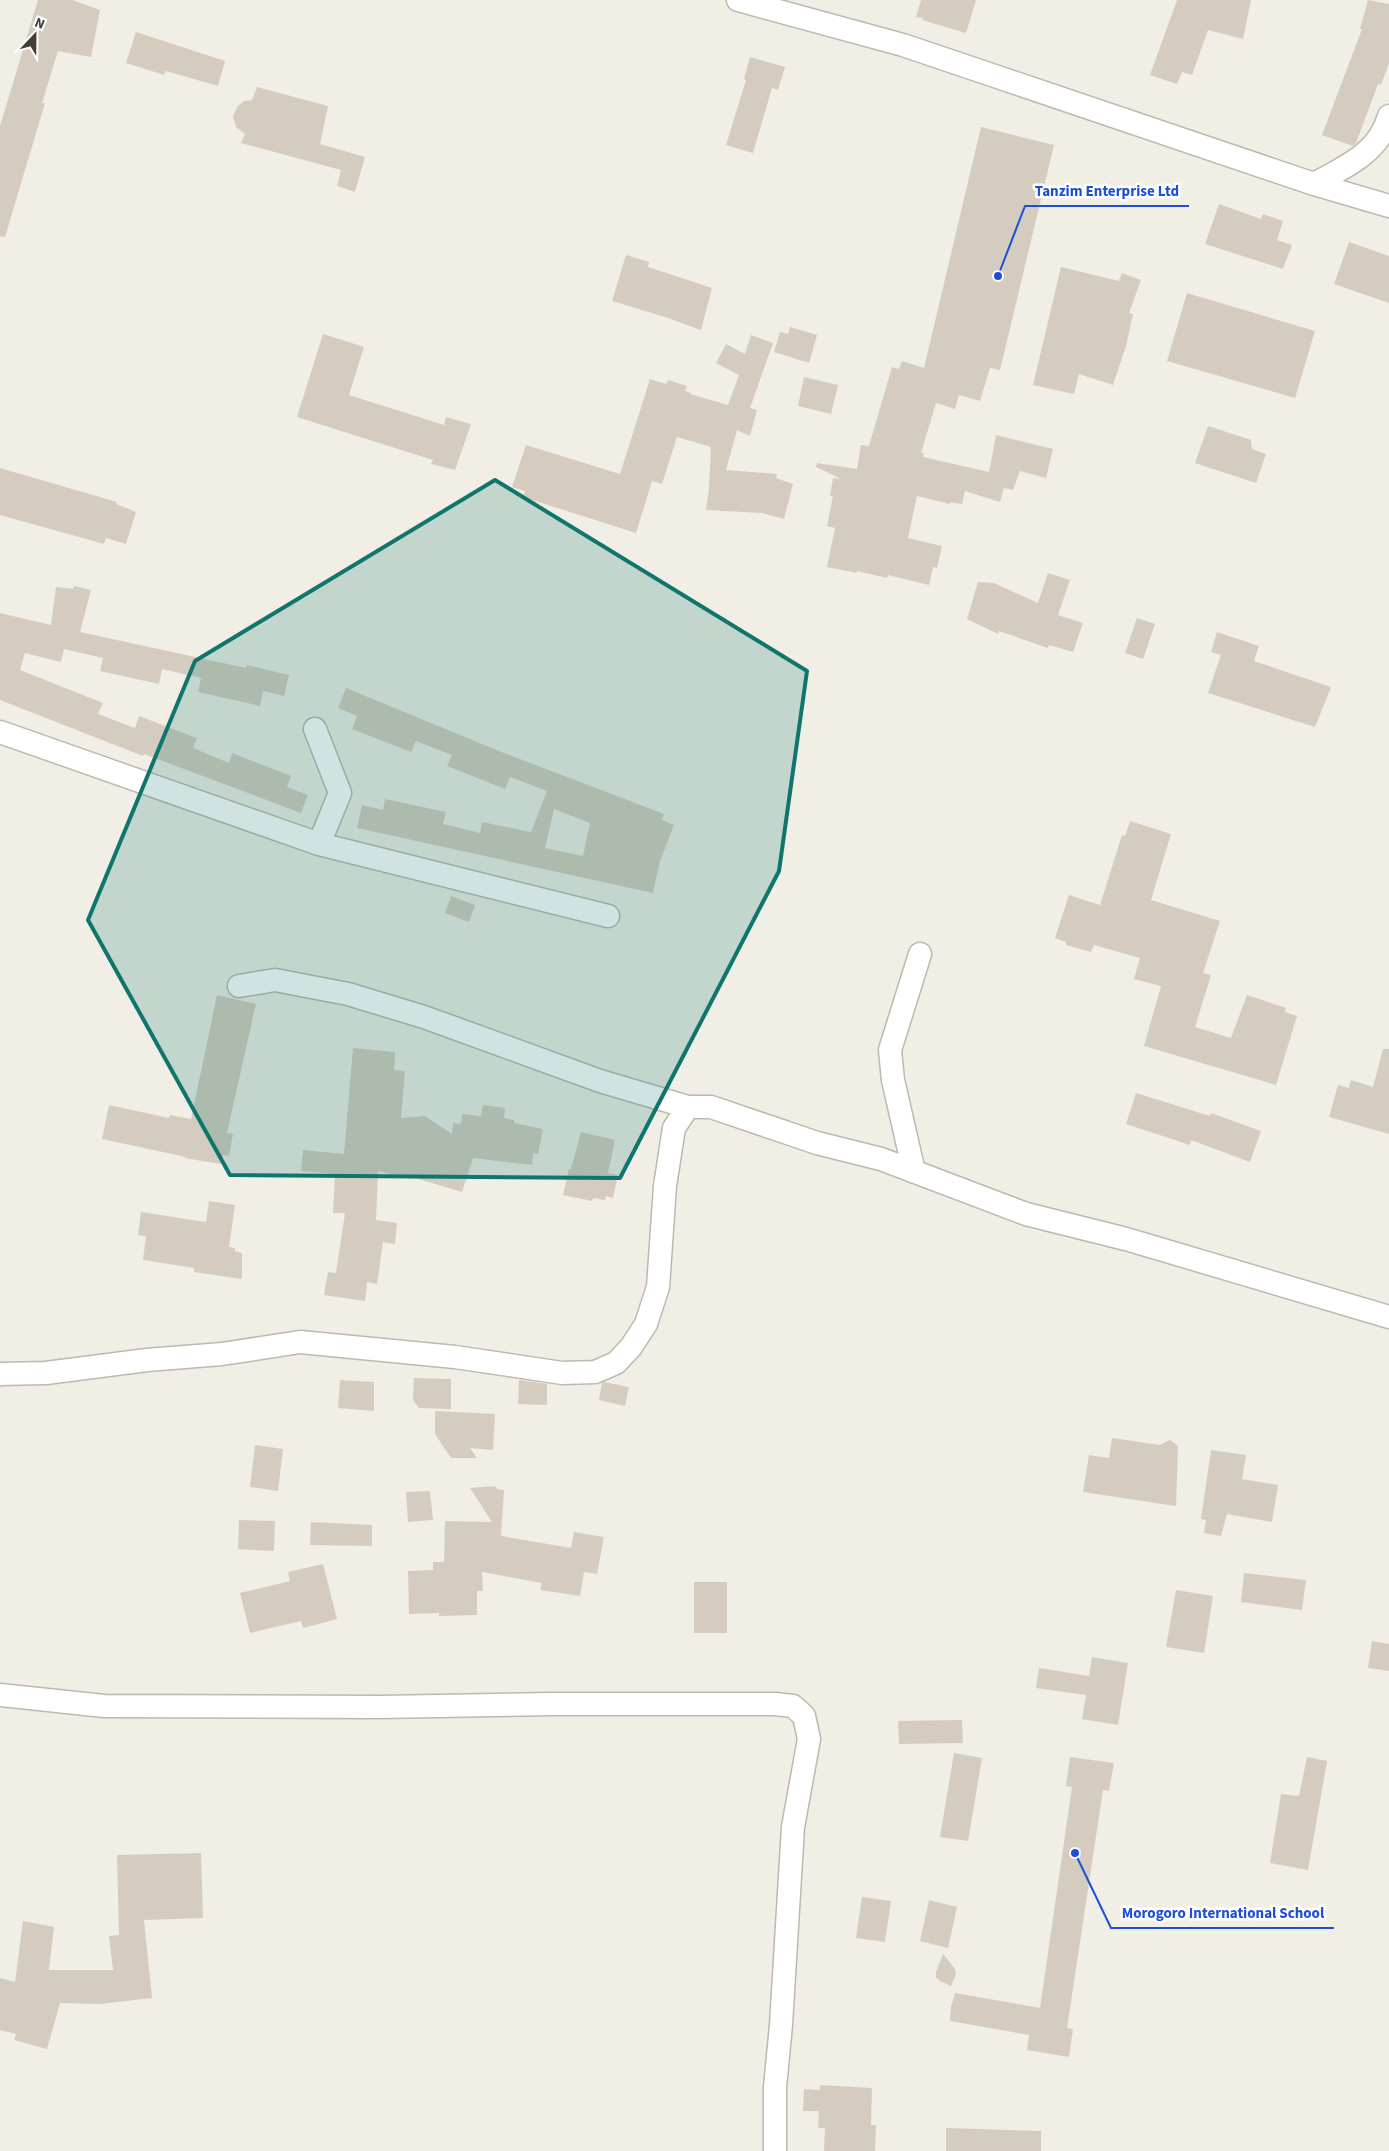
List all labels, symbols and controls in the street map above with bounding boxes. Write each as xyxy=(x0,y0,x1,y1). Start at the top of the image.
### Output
north arrow xyxy=(10,10,60,60)
text: N xyxy=(31,13,48,35)
callout: Tanzim Enterprise Ltd xyxy=(1025,176,1189,206)
text: Tanzim Enterprise Ltd xyxy=(1035,181,1179,202)
callout: Morogoro International School xyxy=(1111,1898,1334,1928)
text: Morogoro International School xyxy=(1122,1903,1325,1924)

